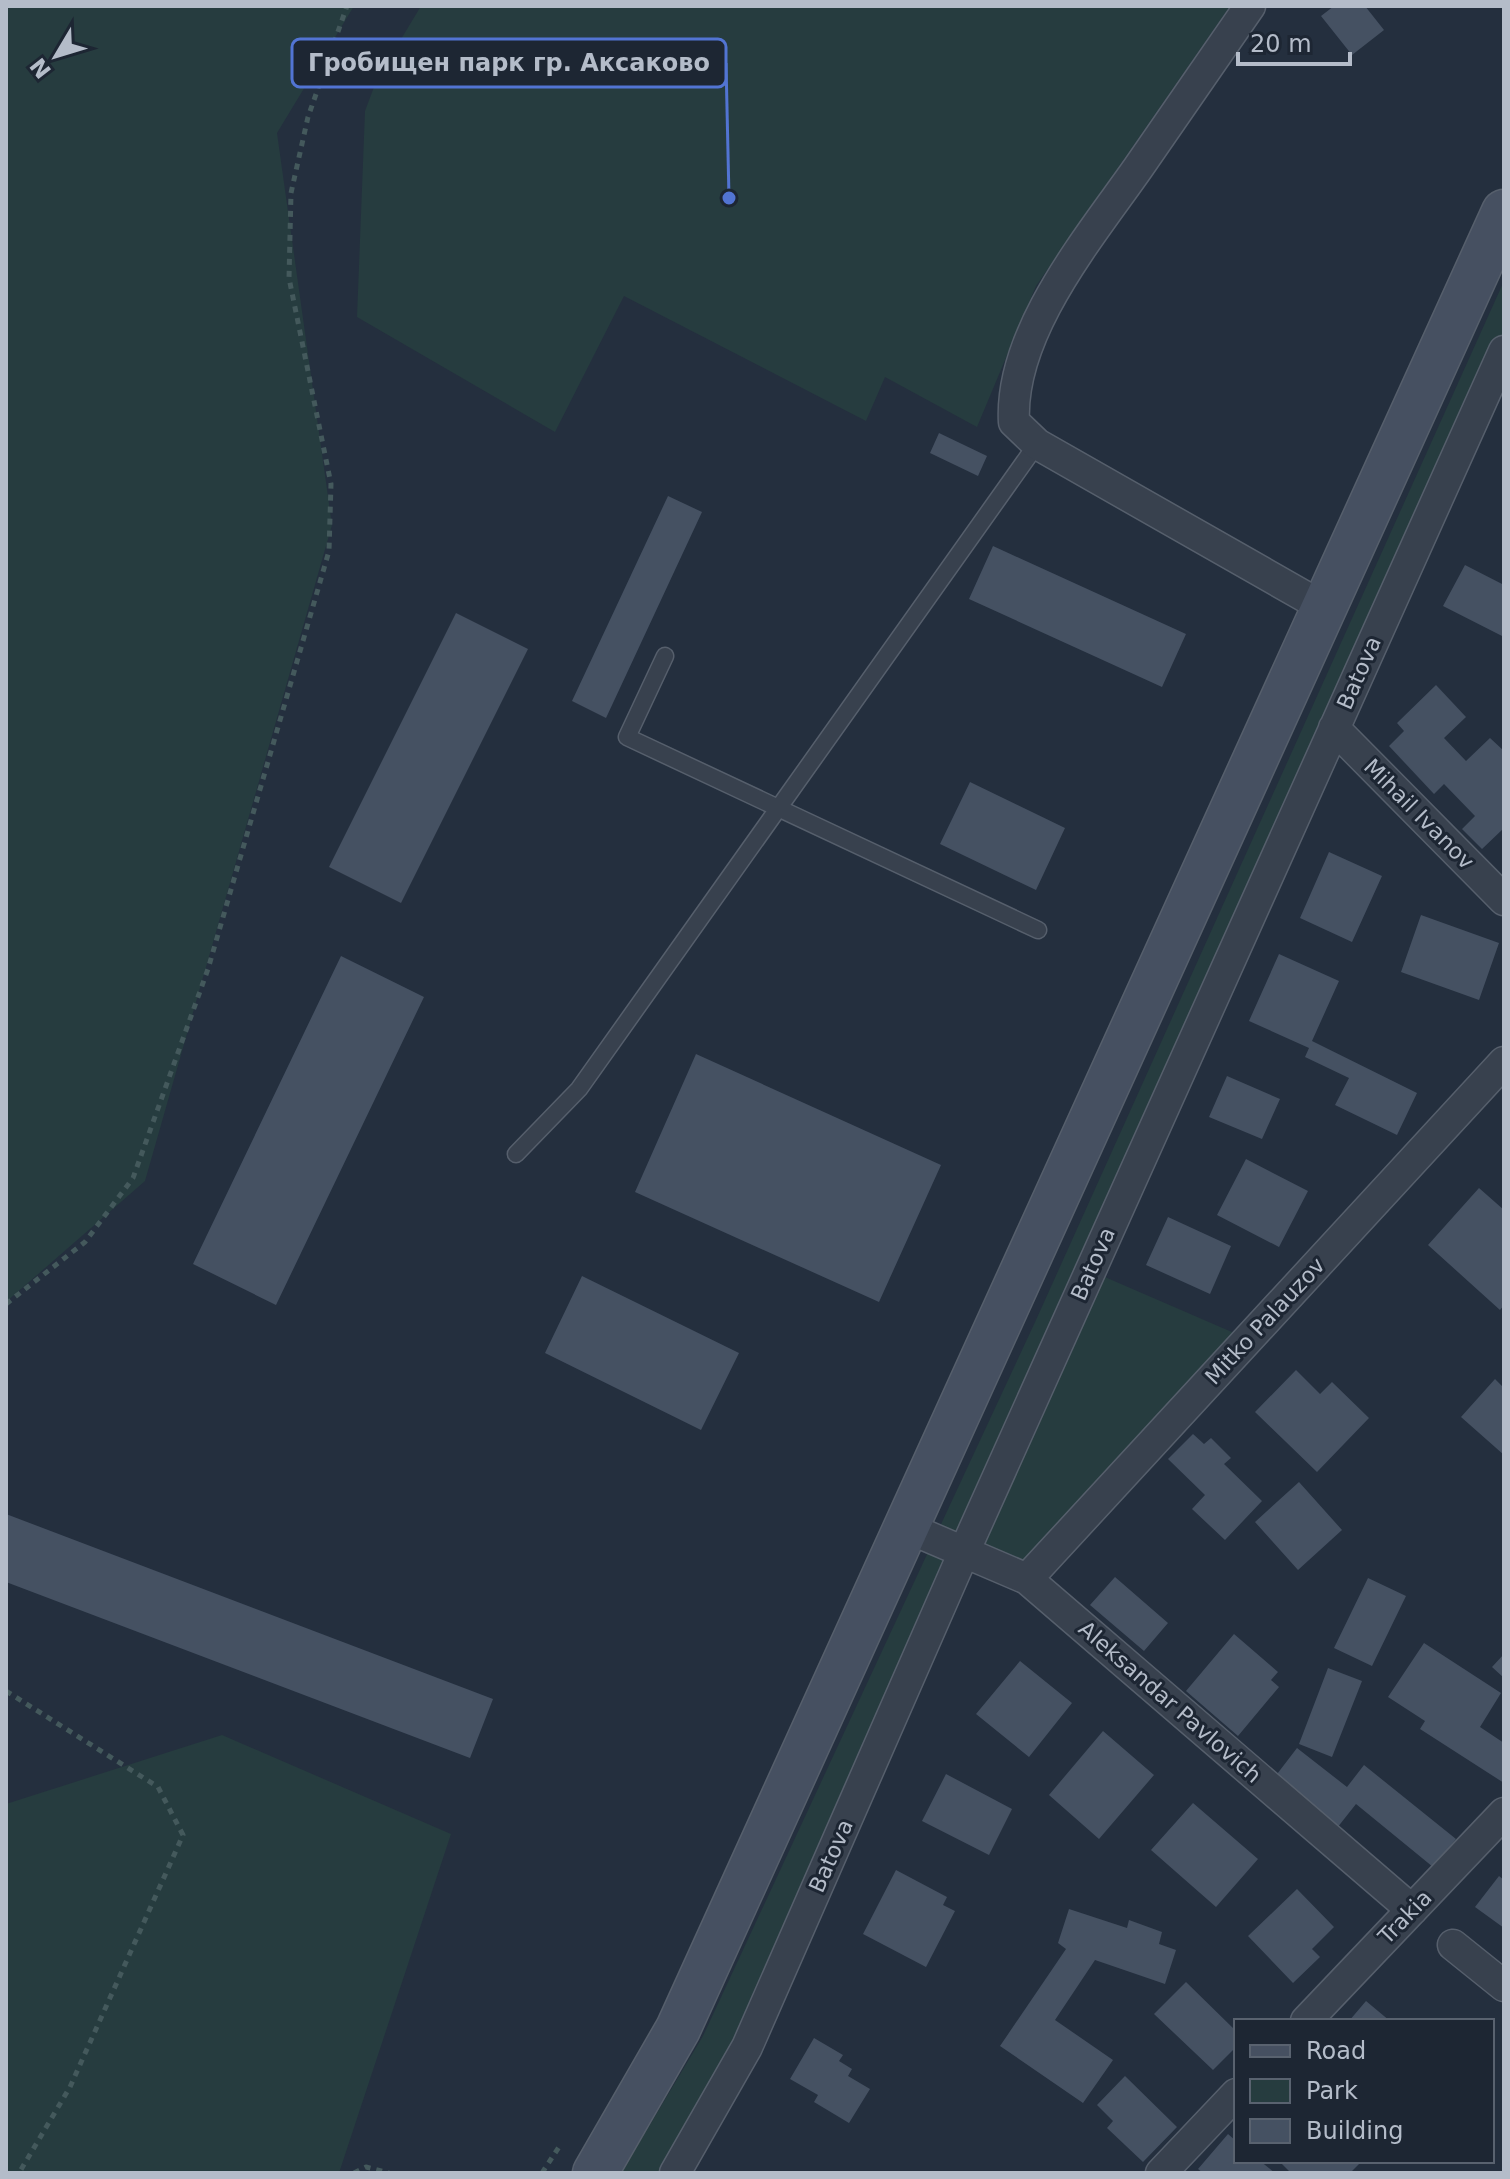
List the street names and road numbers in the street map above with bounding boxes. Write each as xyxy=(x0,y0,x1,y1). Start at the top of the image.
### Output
street label: Batova xyxy=(1332,633,1386,713)
street label: Mihail Ivanov xyxy=(1359,754,1479,874)
street label: Batova xyxy=(1066,1224,1120,1304)
street label: Mitko Palauzov xyxy=(1200,1253,1330,1389)
street label: Aleksandar Pavlovich xyxy=(1074,1616,1266,1788)
street label: Batova xyxy=(804,1816,858,1896)
street label: Trakia xyxy=(1373,1885,1437,1950)

